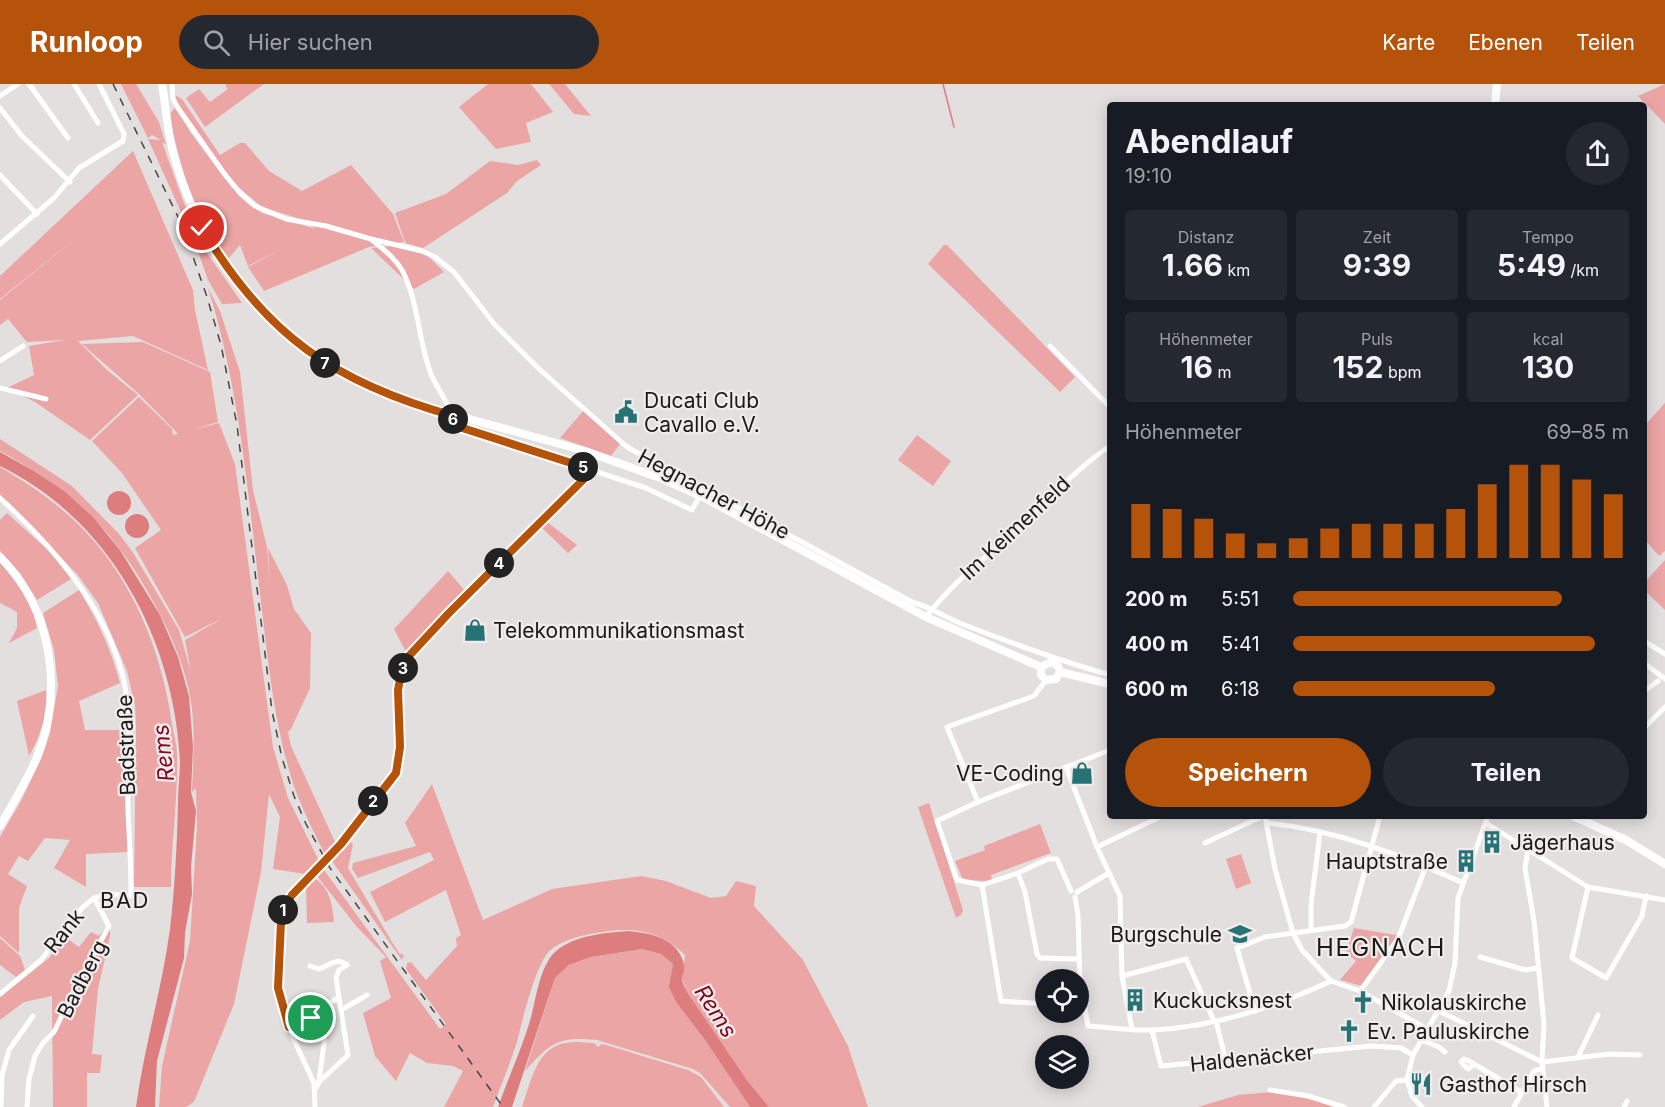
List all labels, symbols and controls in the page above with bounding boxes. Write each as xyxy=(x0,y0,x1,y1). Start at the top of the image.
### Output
search box xyxy=(179,15,599,69)
text: Runloop xyxy=(30,25,143,59)
icon: search xyxy=(200,26,233,59)
text: Hier suchen xyxy=(248,29,373,55)
text: Karte xyxy=(1382,30,1435,55)
text: Ebenen xyxy=(1468,30,1543,55)
text: Teilen xyxy=(1576,30,1635,55)
text: Abendlauf xyxy=(1125,121,1293,161)
button: share xyxy=(1566,122,1629,185)
text: 19:10 xyxy=(1125,164,1172,188)
pin xyxy=(176,202,227,253)
icon: check xyxy=(185,211,218,244)
text: Distanz xyxy=(1178,227,1234,247)
text: Zeit xyxy=(1363,227,1391,247)
text: Tempo xyxy=(1522,227,1574,247)
text: 1.66 xyxy=(1162,247,1223,283)
text: 9:39 xyxy=(1343,247,1411,283)
text: 5:49 xyxy=(1497,247,1566,283)
text: km xyxy=(1223,260,1250,280)
text: /km xyxy=(1566,260,1599,280)
text: Höhenmeter xyxy=(1159,329,1253,349)
text: Puls xyxy=(1361,329,1393,349)
text: kcal xyxy=(1533,329,1563,349)
pin: 7 xyxy=(310,348,340,378)
text: 16 xyxy=(1181,349,1213,385)
text: 152 xyxy=(1332,349,1383,385)
text: 130 xyxy=(1522,349,1574,385)
text: 7 xyxy=(320,353,330,373)
text: m xyxy=(1213,362,1231,382)
text: bpm xyxy=(1383,362,1422,382)
place label: Ducati Club Cavallo e.V. xyxy=(644,388,760,437)
public building icon: Ducati Club Cavallo e.V. xyxy=(613,399,639,425)
pin: 6 xyxy=(438,404,468,434)
text: 6 xyxy=(448,409,458,429)
text: Höhenmeter xyxy=(1125,420,1242,444)
text: 69–85 m xyxy=(1547,420,1629,444)
street label: Hegnacher Höhe xyxy=(634,443,794,545)
pin: 5 xyxy=(568,452,598,482)
text: 5 xyxy=(578,457,588,477)
street label: Im Keimenfeld xyxy=(955,471,1075,585)
pin: 4 xyxy=(484,548,514,578)
text: 4 xyxy=(494,553,504,573)
text: 200 m xyxy=(1125,587,1188,611)
text: 5:51 xyxy=(1221,587,1259,611)
shop icon: Telekommunikationsmast xyxy=(462,617,488,643)
place label: Telekommunikationsmast xyxy=(493,618,744,643)
text: 400 m xyxy=(1125,632,1189,656)
text: 5:41 xyxy=(1221,632,1260,656)
pin: 3 xyxy=(388,653,418,683)
text: 3 xyxy=(398,658,408,678)
text: 600 m xyxy=(1125,677,1188,701)
text: 6:18 xyxy=(1221,677,1260,701)
street label: Badstraße xyxy=(112,694,140,796)
water label: Rems xyxy=(147,723,179,783)
button: Speichern xyxy=(1125,738,1371,807)
button: Teilen xyxy=(1383,738,1629,807)
shop icon: VE-Coding xyxy=(1069,760,1095,786)
place label: VE-Coding xyxy=(956,761,1064,786)
pin: 2 xyxy=(358,786,388,816)
text: 2 xyxy=(368,791,378,811)
building icon: Jägerhaus xyxy=(1479,829,1505,855)
place label: Jägerhaus xyxy=(1510,830,1615,855)
building icon: Hauptstraße xyxy=(1453,848,1479,874)
place label: Hauptstraße xyxy=(1326,849,1448,874)
district label: BAD xyxy=(100,887,150,913)
pin: 1 xyxy=(268,895,298,925)
text: 1 xyxy=(280,900,286,920)
street label: Rank xyxy=(39,904,89,958)
school or university icon: Burgschule xyxy=(1227,921,1253,947)
place label: Burgschule xyxy=(1110,922,1222,947)
district label: HEGNACH xyxy=(1316,933,1446,962)
street label: Badberg xyxy=(52,936,112,1022)
map controls xyxy=(1035,969,1089,1089)
button: locate xyxy=(1035,969,1089,1023)
water label: Rems xyxy=(689,980,743,1042)
building icon: Kuckucksnest xyxy=(1122,987,1148,1013)
place label: Kuckucksnest xyxy=(1153,988,1292,1013)
church icon: Nikolauskirche xyxy=(1350,989,1376,1015)
place label: Nikolauskirche xyxy=(1381,990,1527,1015)
pin xyxy=(285,992,336,1043)
icon: arrive xyxy=(294,1001,327,1034)
church icon: Ev. Pauluskirche xyxy=(1336,1018,1362,1044)
place label: Ev. Pauluskirche xyxy=(1367,1019,1530,1044)
button: layers xyxy=(1035,1035,1089,1089)
street label: Haldenäcker xyxy=(1189,1039,1316,1077)
restaurant icon: Gasthof Hirsch xyxy=(1408,1071,1434,1097)
place label: Gasthof Hirsch xyxy=(1439,1072,1587,1097)

